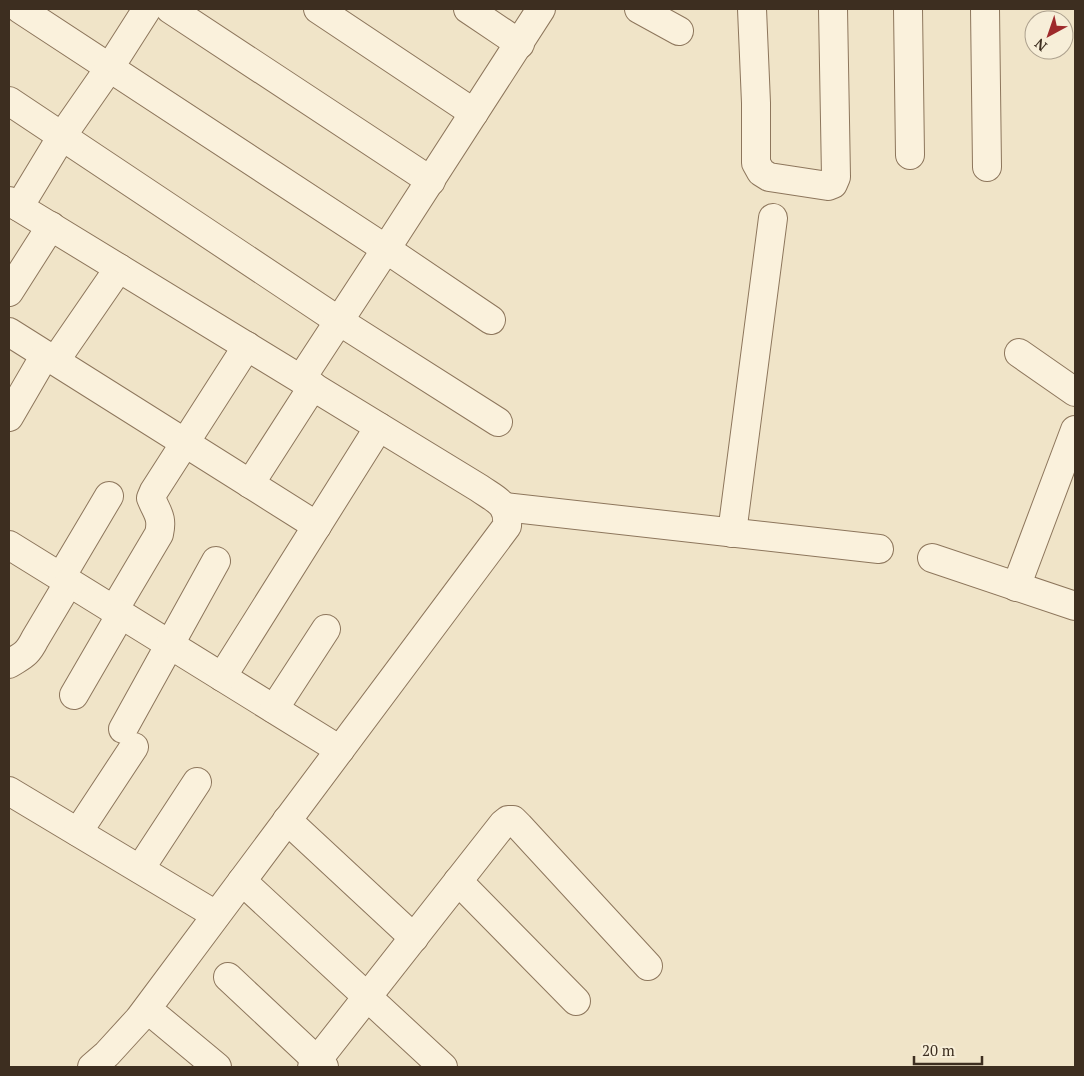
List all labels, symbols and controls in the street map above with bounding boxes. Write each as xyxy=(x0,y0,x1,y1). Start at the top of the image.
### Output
north arrow xyxy=(1024,10,1074,60)
text: N xyxy=(1030,34,1050,56)
scale bar xyxy=(914,1034,982,1066)
text: 20 m xyxy=(922,1040,955,1060)

